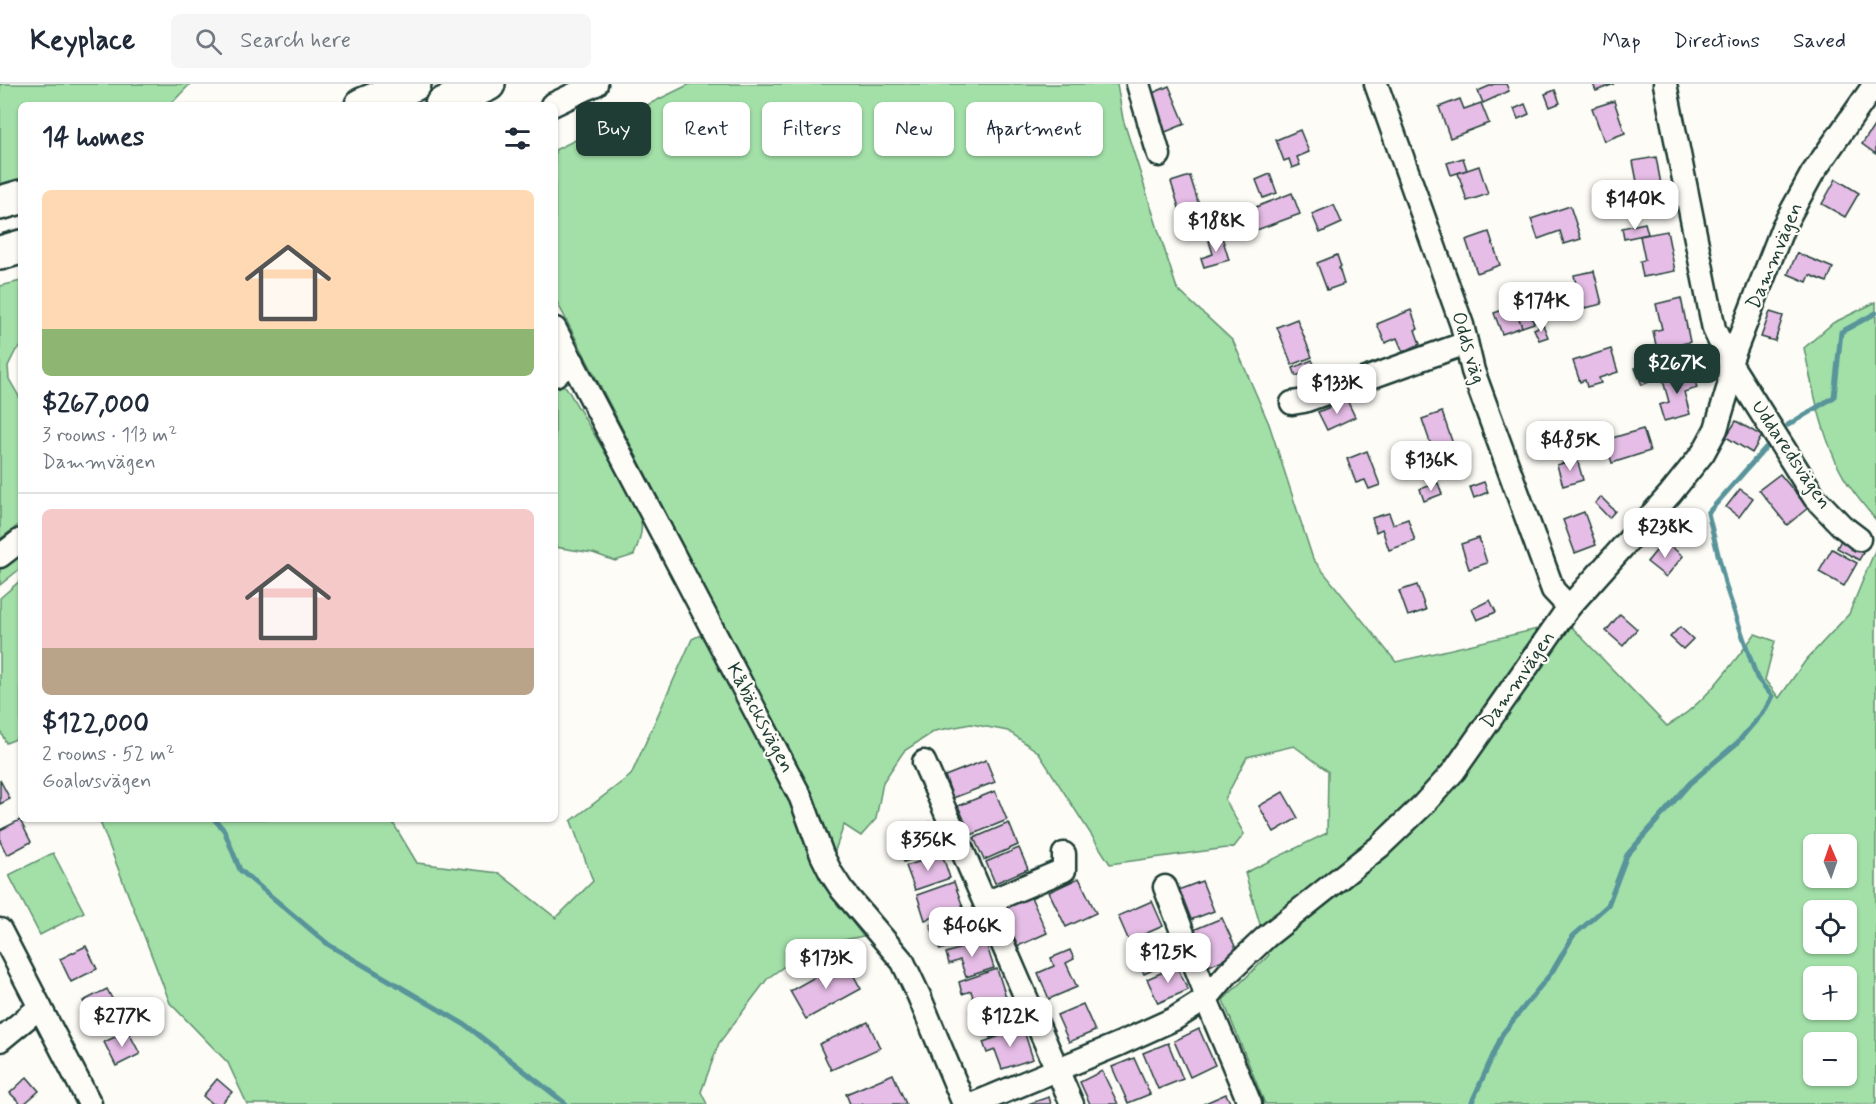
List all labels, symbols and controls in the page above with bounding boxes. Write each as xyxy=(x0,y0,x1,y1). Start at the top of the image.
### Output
search box xyxy=(171,14,591,68)
text: Keyplace xyxy=(30,23,135,60)
icon: search xyxy=(192,25,225,58)
text: Search here xyxy=(240,27,351,55)
text: Map xyxy=(1602,27,1641,55)
text: Directions xyxy=(1674,27,1760,55)
text: Saved xyxy=(1793,27,1846,55)
chip: Buy xyxy=(576,102,651,156)
chip: Rent xyxy=(663,102,750,156)
chip: Filters xyxy=(762,102,862,156)
chip: New xyxy=(874,102,954,156)
chip: Apartment xyxy=(966,102,1103,156)
text: 14 homes xyxy=(42,121,144,155)
icon: filters xyxy=(501,122,534,155)
pin: $140K xyxy=(1593,180,1677,231)
text: $140K xyxy=(1606,186,1664,213)
street label: Dammvägen xyxy=(1740,198,1810,314)
pin: $188K xyxy=(1174,202,1258,253)
text: $188K xyxy=(1188,208,1244,235)
icon: home xyxy=(234,229,342,337)
pin: $174K xyxy=(1499,282,1583,333)
text: $174K xyxy=(1513,288,1569,315)
street label: Odds väg xyxy=(1444,309,1492,387)
pin: $267K xyxy=(1635,344,1719,395)
text: $267K xyxy=(1648,350,1706,377)
pin: $133K xyxy=(1295,364,1379,415)
text: $133K xyxy=(1311,370,1363,397)
text: $267,000 xyxy=(42,388,150,422)
street label: Uddaredsvägen xyxy=(1745,395,1837,515)
pin: $485K xyxy=(1528,421,1612,472)
text: 3 rooms · 113 m² xyxy=(42,422,177,449)
text: $485K xyxy=(1540,427,1600,454)
pin: $136K xyxy=(1389,441,1473,492)
text: $136K xyxy=(1405,447,1457,474)
text: Dammvägen xyxy=(42,449,156,476)
pin: $238K xyxy=(1623,508,1707,559)
text: $238K xyxy=(1638,514,1692,541)
icon: home xyxy=(234,548,342,656)
street label: Dammvägen xyxy=(1474,626,1562,734)
street label: Kåbäcksvägen xyxy=(720,658,800,778)
text: $122,000 xyxy=(42,707,149,741)
text: 2 rooms · 52 m² xyxy=(42,741,175,768)
text: Goalovsvägen xyxy=(42,768,152,795)
pin: $356K xyxy=(886,821,970,872)
text: $356K xyxy=(901,827,956,854)
north arrow xyxy=(1803,834,1857,888)
map controls xyxy=(1803,834,1857,1086)
button: locate xyxy=(1803,900,1857,954)
pin: $406K xyxy=(930,907,1014,958)
text: $406K xyxy=(943,913,1001,940)
pin: $125K xyxy=(1126,933,1210,984)
pin: $173K xyxy=(784,939,868,990)
text: $125K xyxy=(1140,939,1196,966)
text: $173K xyxy=(799,945,853,972)
button: + xyxy=(1803,966,1857,1020)
pin: $277K xyxy=(80,997,164,1048)
pin: $122K xyxy=(968,997,1052,1048)
text: $277K xyxy=(94,1003,150,1030)
text: $122K xyxy=(981,1003,1039,1030)
button: − xyxy=(1803,1032,1857,1086)

